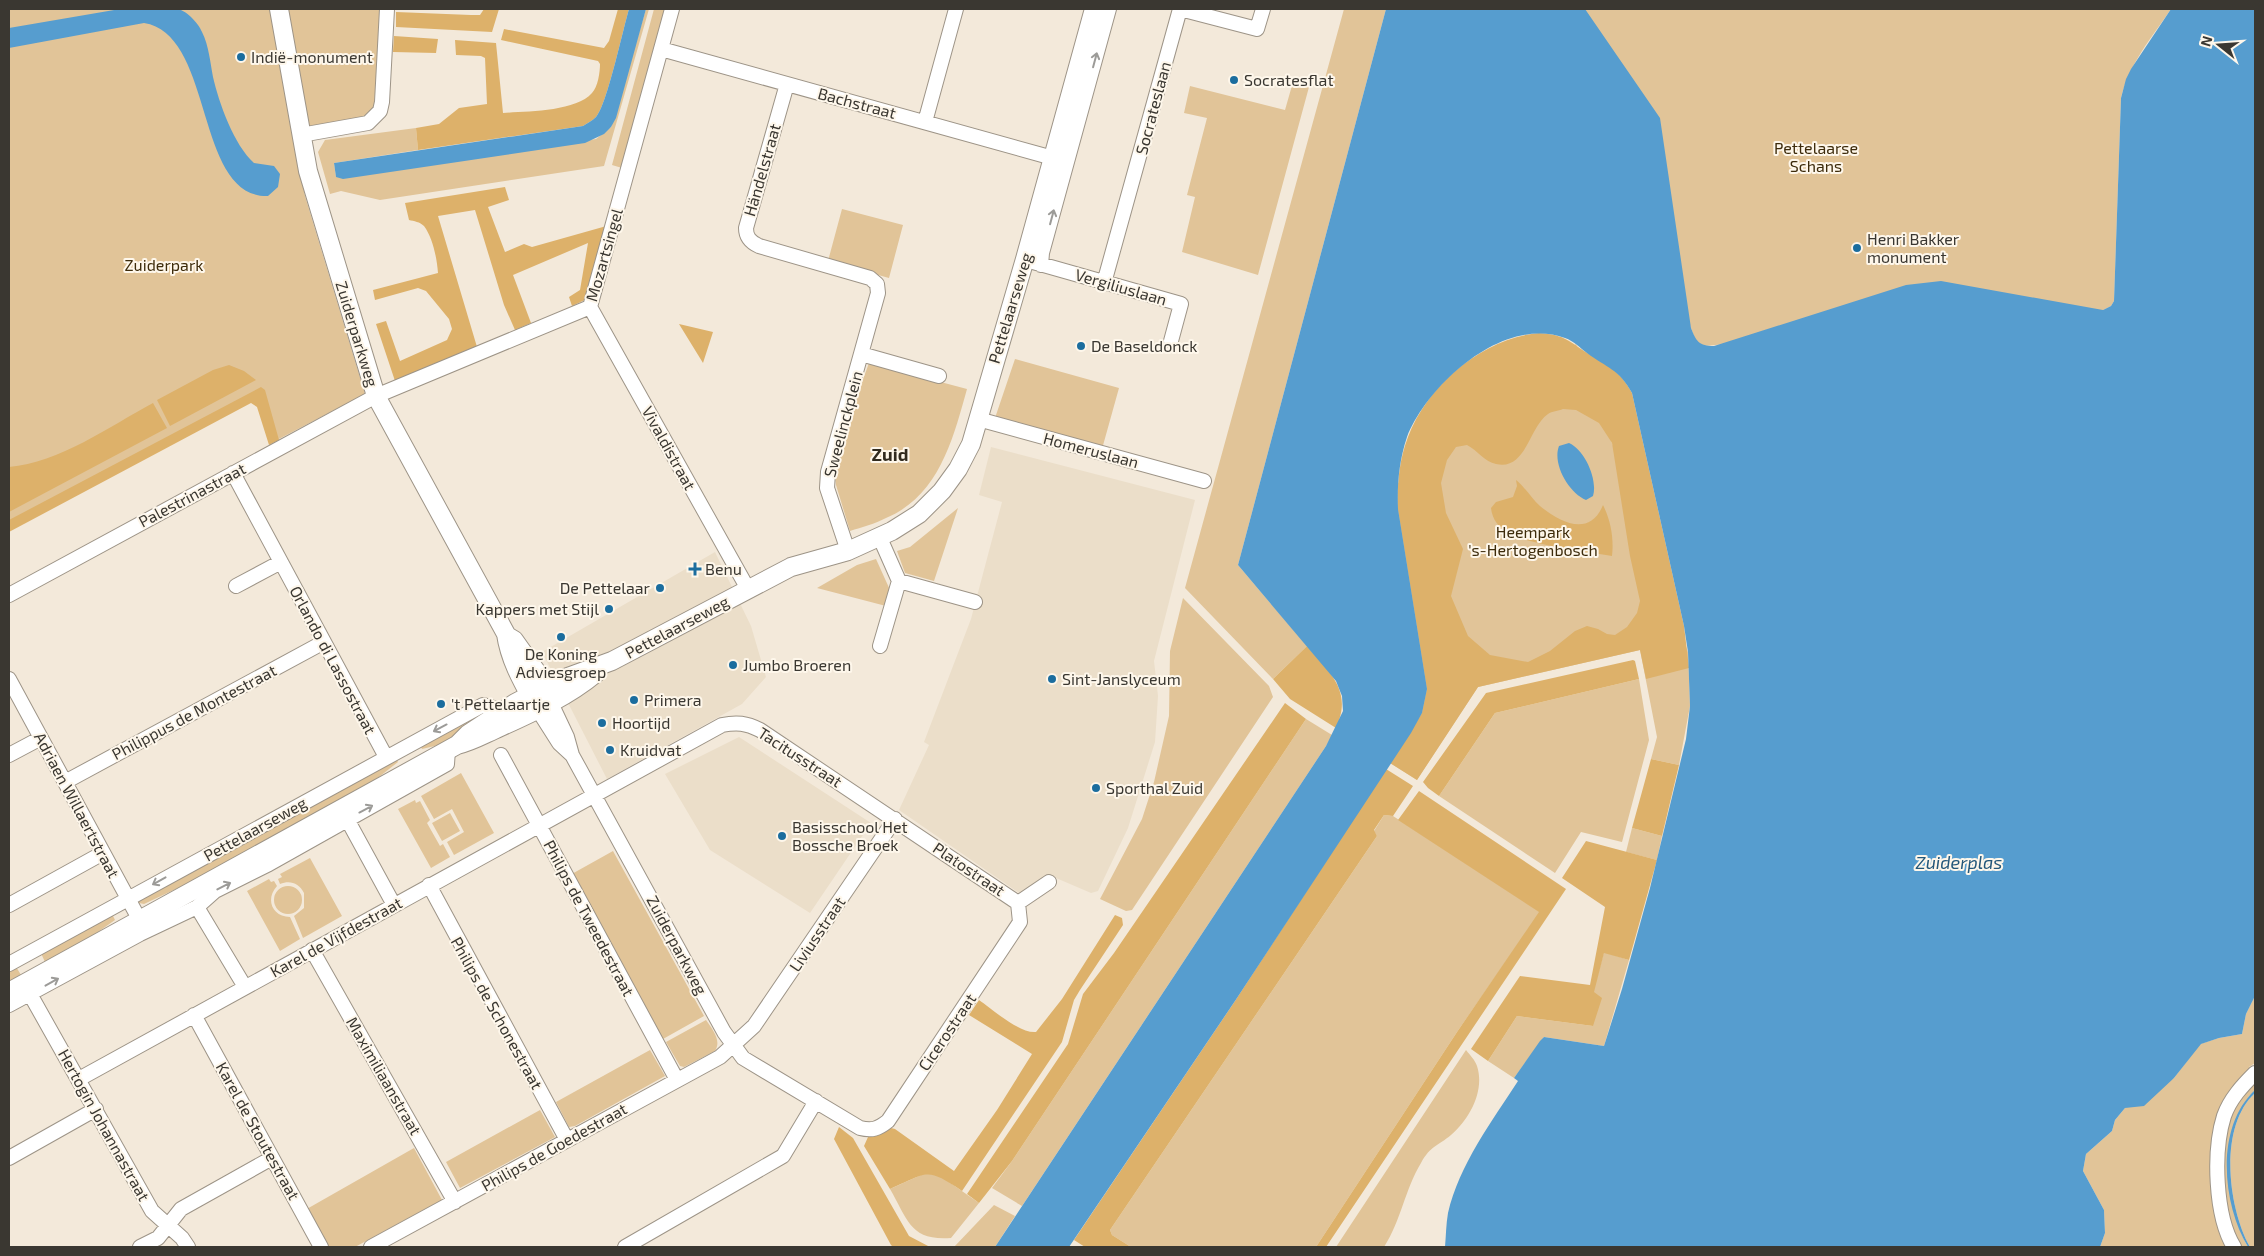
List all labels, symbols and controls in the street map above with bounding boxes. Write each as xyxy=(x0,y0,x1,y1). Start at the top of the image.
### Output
north arrow xyxy=(2194,20,2244,70)
text: N xyxy=(2196,34,2216,48)
place label: Indië-monument xyxy=(251,47,373,66)
marker: Indië-monument xyxy=(235,51,247,63)
one-way arrow xyxy=(1091,53,1100,69)
street label: Socrateslaan xyxy=(1131,59,1174,156)
place label: Socratesflat xyxy=(1244,70,1333,89)
marker: Socratesflat xyxy=(1228,74,1240,86)
street label: Bachstraat xyxy=(816,83,898,122)
street label: Händelstraat xyxy=(739,121,784,218)
park label: Pettelaarse Schans xyxy=(1774,138,1858,175)
street label: Mozartsingel xyxy=(581,206,626,304)
one-way arrow xyxy=(1048,210,1058,226)
place label: Henri Bakker monument xyxy=(1867,229,1960,266)
marker: Henri Bakker monument xyxy=(1851,242,1863,254)
street label: Pettelaarseweg xyxy=(984,250,1035,366)
park label: Zuiderpark xyxy=(125,255,203,274)
street label: Vergiliuslaan xyxy=(1073,264,1169,309)
street label: Zuiderparkweg xyxy=(332,279,383,389)
place label: De Baseldonck xyxy=(1091,336,1197,355)
marker: De Baseldonck xyxy=(1075,340,1087,352)
street label: Sweelinckplein xyxy=(819,369,866,479)
street label: Vivaldistraat xyxy=(639,402,700,493)
street label: Homeruslaan xyxy=(1041,428,1141,471)
district label: Zuid xyxy=(872,443,908,465)
street label: Palestrinastraat xyxy=(135,458,249,531)
park label: Heempark 's-Hertogenbosch xyxy=(1468,522,1598,559)
place label: Benu xyxy=(705,559,742,578)
marker: Benu xyxy=(689,563,701,575)
place label: De Pettelaar xyxy=(560,578,651,597)
street label: Orlando di Lassostraat xyxy=(286,582,381,737)
marker: De Pettelaar xyxy=(654,582,666,594)
street label: Pettelaarseweg xyxy=(622,591,732,662)
place label: Kappers met Stijl xyxy=(476,599,599,619)
marker: Kappers met Stijl xyxy=(603,603,615,615)
marker: De Koning Adviesgroep xyxy=(555,631,567,643)
place label: De Koning Adviesgroep xyxy=(516,644,606,681)
place label: Jumbo Broeren xyxy=(743,655,851,674)
marker: Jumbo Broeren xyxy=(727,659,739,671)
street label: Philippus de Montestraat xyxy=(108,660,279,763)
place label: Sint-Janslyceum xyxy=(1062,669,1181,688)
marker: Sint-Janslyceum xyxy=(1046,673,1058,685)
place label: Primera xyxy=(644,690,702,709)
place label: 't Pettelaartje xyxy=(451,694,550,714)
marker: Primera xyxy=(628,694,640,706)
marker: 't Pettelaartje xyxy=(435,698,447,710)
place label: Hoortijd xyxy=(612,713,671,733)
marker: Hoortijd xyxy=(596,717,608,729)
street label: Tacitusstraat xyxy=(755,722,846,791)
one-way arrow xyxy=(433,724,448,733)
street label: Adriaen Willaertstraat xyxy=(31,729,124,881)
place label: Kruidvat xyxy=(620,740,681,759)
marker: Kruidvat xyxy=(604,744,616,756)
place label: Sporthal Zuid xyxy=(1106,778,1203,797)
marker: Sporthal Zuid xyxy=(1090,782,1102,794)
street label: Pettelaarseweg xyxy=(200,792,310,865)
one-way arrow xyxy=(359,804,374,814)
place label: Basisschool Het Bossche Broek xyxy=(792,817,908,854)
marker: Basisschool Het Bossche Broek xyxy=(776,830,788,842)
street label: Philips de Tweedestraat xyxy=(540,837,639,999)
street label: Platostraat xyxy=(930,838,1009,900)
water label: Zuiderplas xyxy=(1916,851,2002,873)
one-way arrow xyxy=(152,876,167,886)
one-way arrow xyxy=(216,881,231,891)
street label: Karel de Vijfdestraat xyxy=(267,892,405,982)
street label: Zuiderparkweg xyxy=(643,892,712,998)
street label: Liviusstraat xyxy=(785,893,849,975)
street label: Philips de Schonestraat xyxy=(448,933,547,1092)
one-way arrow xyxy=(44,977,59,987)
street label: Cicerostraat xyxy=(914,990,979,1074)
street label: Maximiliaanstraat xyxy=(343,1013,426,1138)
street label: Hertogin Johannastraat xyxy=(55,1046,154,1204)
street label: Karel de Stoutestraat xyxy=(213,1059,304,1203)
street label: Philips de Goedestraat xyxy=(478,1099,630,1195)

